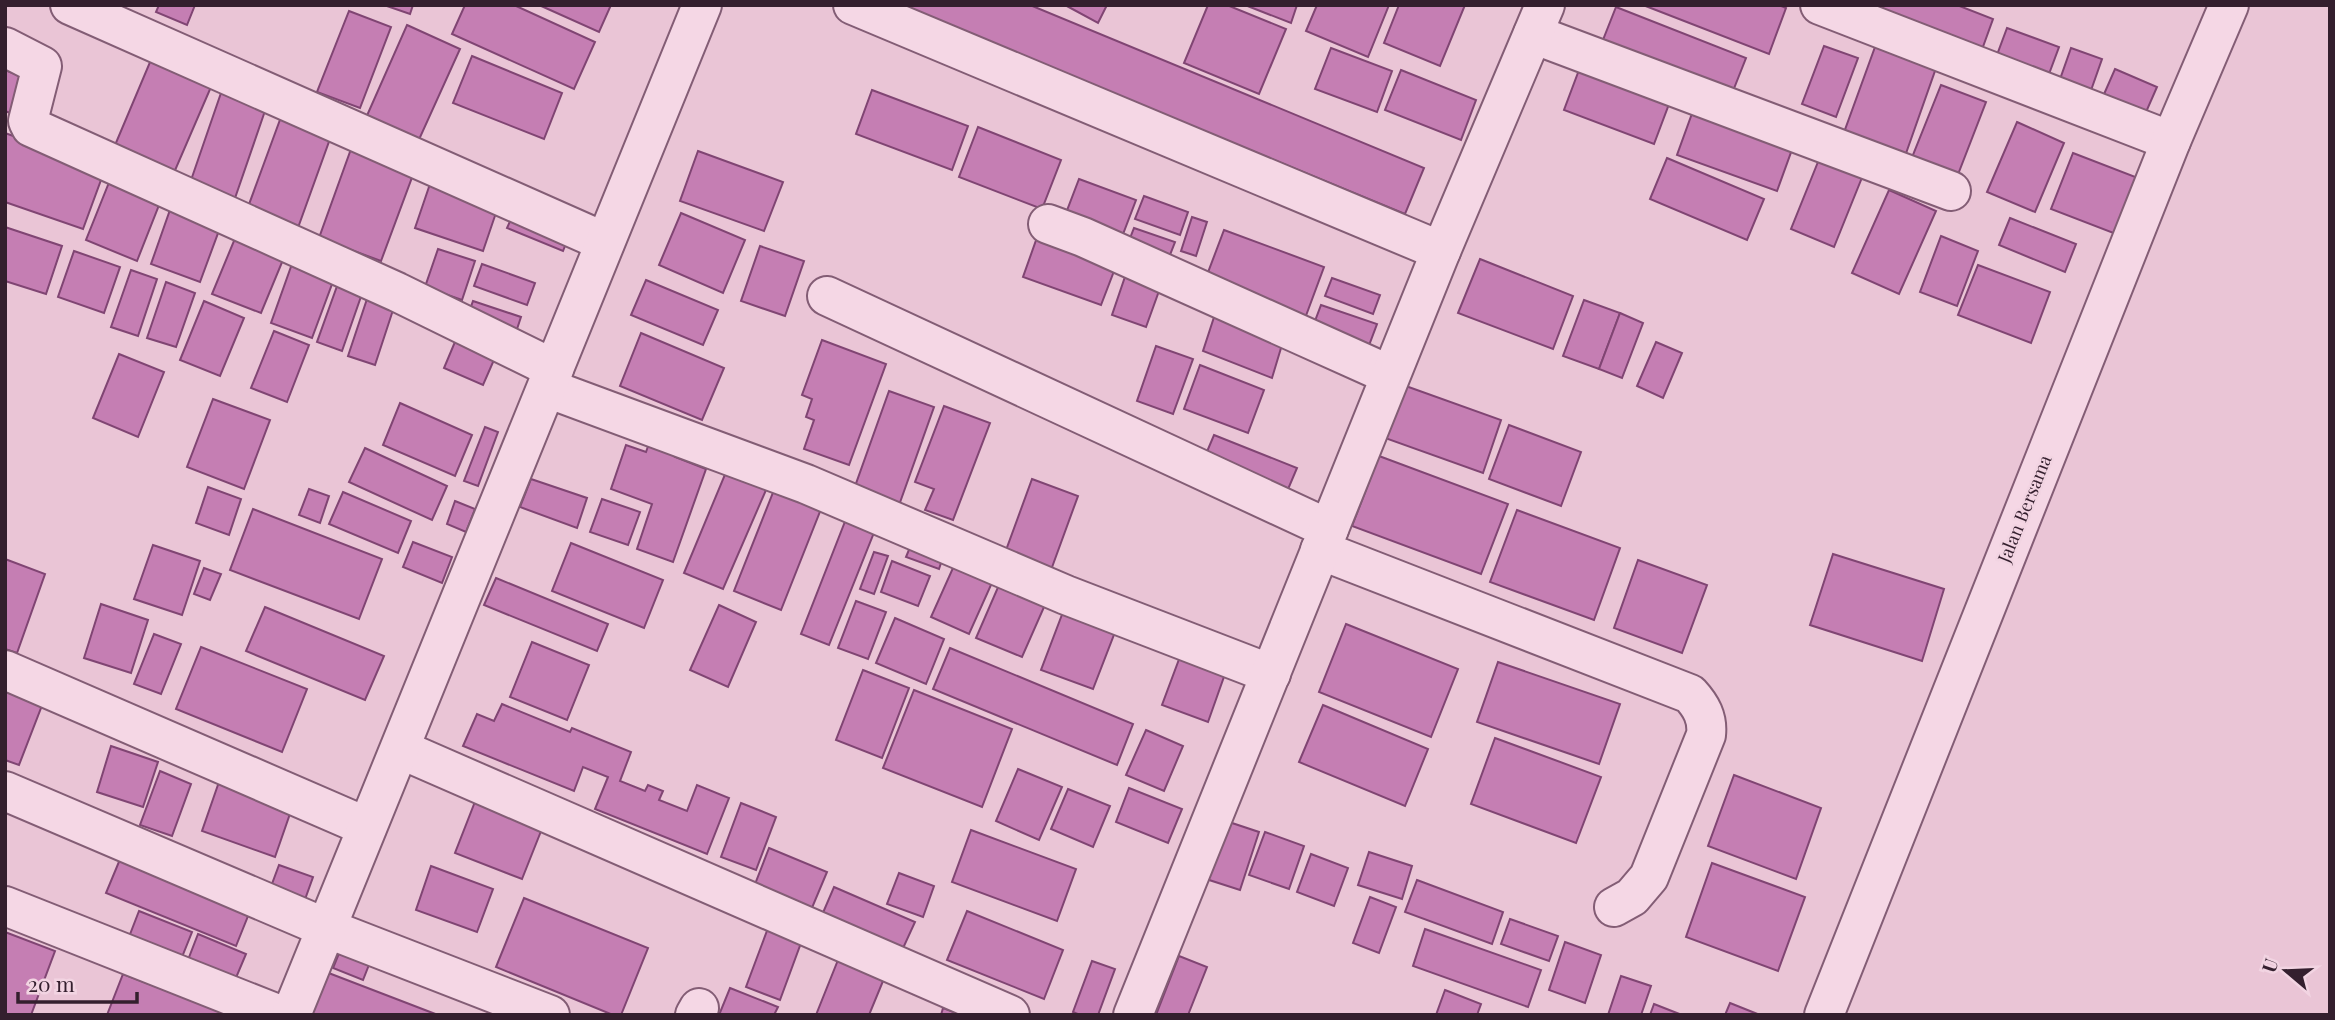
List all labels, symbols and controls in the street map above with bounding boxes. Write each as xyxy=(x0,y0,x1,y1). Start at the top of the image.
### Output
street label: Jalan Bersama xyxy=(1991,451,2057,567)
north arrow xyxy=(2251,936,2321,1006)
text: U xyxy=(2255,955,2283,976)
scale bar xyxy=(18,960,136,1004)
text: 20 m xyxy=(28,969,75,997)

